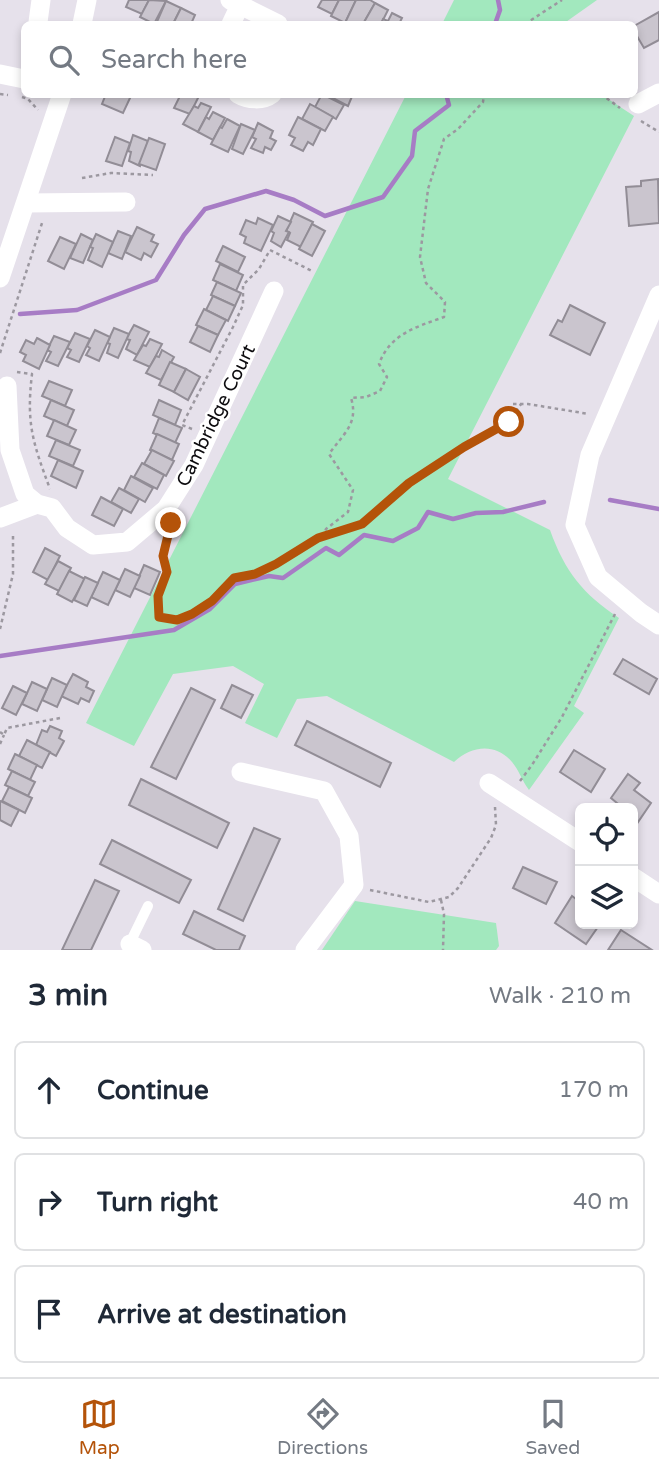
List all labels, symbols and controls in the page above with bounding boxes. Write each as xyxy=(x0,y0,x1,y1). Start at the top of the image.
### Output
search box xyxy=(21,21,638,98)
icon: search xyxy=(45,41,83,79)
text: Search here xyxy=(101,44,247,75)
street label: Cambridge Court xyxy=(172,341,260,490)
route start xyxy=(493,406,524,437)
route end xyxy=(155,507,186,538)
map controls xyxy=(575,803,638,929)
button: locate xyxy=(575,803,638,866)
button: layers xyxy=(575,866,638,929)
text: 3 min xyxy=(28,977,108,1014)
text: Walk · 210 m xyxy=(489,982,631,1010)
icon: ahead xyxy=(30,1071,68,1109)
text: Continue xyxy=(97,1075,209,1106)
text: 170 m xyxy=(559,1076,629,1104)
icon: right xyxy=(30,1183,68,1221)
text: Turn right xyxy=(97,1187,218,1218)
text: 40 m xyxy=(573,1188,629,1216)
icon: arrive xyxy=(30,1295,68,1333)
text: Arrive at destination xyxy=(97,1299,347,1330)
tab: Map xyxy=(79,1395,120,1459)
tab: Directions xyxy=(277,1395,368,1459)
tab: Saved xyxy=(525,1395,580,1459)

